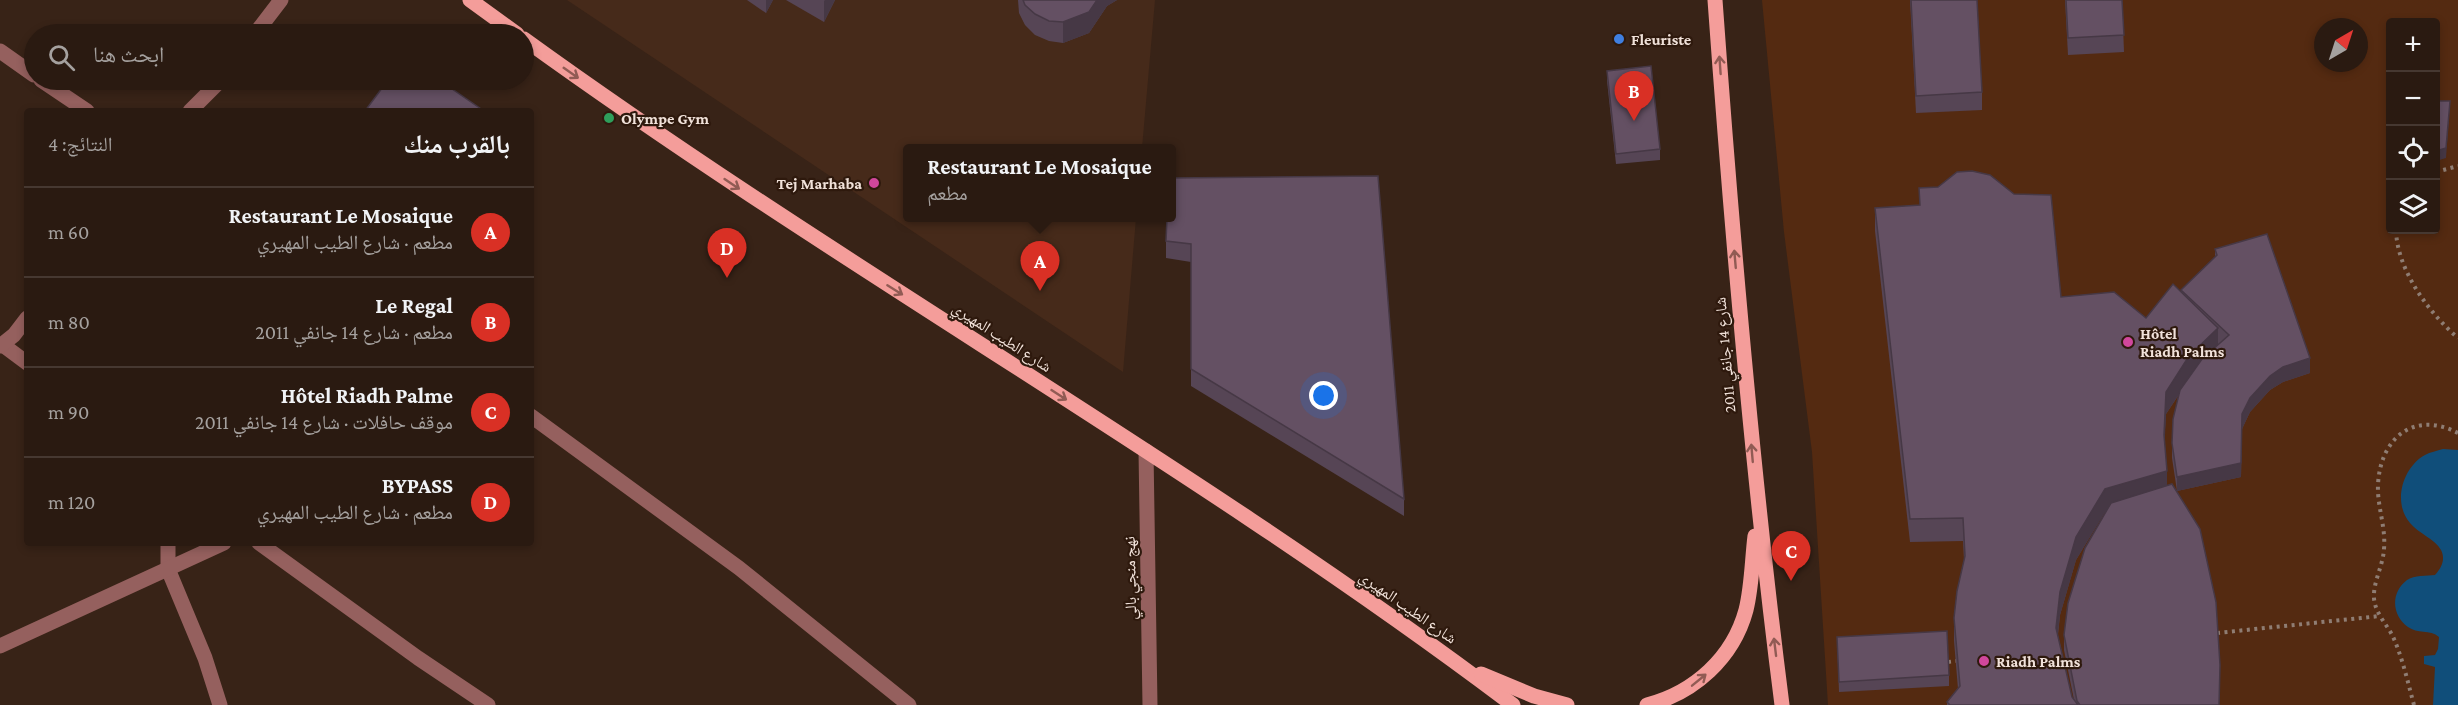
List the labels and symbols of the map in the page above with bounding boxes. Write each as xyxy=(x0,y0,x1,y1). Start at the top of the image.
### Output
north arrow xyxy=(2314,18,2368,72)
place label: Fleuriste xyxy=(1631,31,1692,48)
marker: Fleuriste xyxy=(1612,32,1626,46)
one-way arrow xyxy=(1714,55,1725,75)
one-way arrow xyxy=(563,67,579,79)
pin: B xyxy=(1614,72,1654,121)
place label: Olympe Gym xyxy=(621,110,709,127)
marker: Olympe Gym xyxy=(602,111,616,125)
place label: Tej Marhaba xyxy=(777,175,862,193)
marker: Tej Marhaba xyxy=(867,176,881,190)
one-way arrow xyxy=(723,178,739,190)
pin: D xyxy=(708,228,746,278)
pin: A xyxy=(1020,242,1060,291)
one-way arrow xyxy=(1729,250,1740,270)
one-way arrow xyxy=(886,285,903,297)
street label: شارع 14 جانفي 2011 xyxy=(1711,296,1743,414)
street label: شارع الطيب المهيري xyxy=(947,299,1055,379)
place label: Hôtel Riadh Palms xyxy=(2140,325,2225,360)
marker: Hôtel Riadh Palms xyxy=(2121,335,2135,349)
your location xyxy=(1309,381,1338,410)
one-way arrow xyxy=(1050,389,1067,401)
one-way arrow xyxy=(1746,444,1757,464)
pin: C xyxy=(1772,532,1810,581)
street label: نهج منجي بالي xyxy=(1121,536,1143,620)
street label: شارع الطيب المهيري xyxy=(1354,567,1460,650)
one-way arrow xyxy=(1769,638,1780,657)
place label: Riadh Palms xyxy=(1996,653,2081,670)
marker: Riadh Palms xyxy=(1977,654,1991,668)
one-way arrow xyxy=(1691,674,1707,687)

